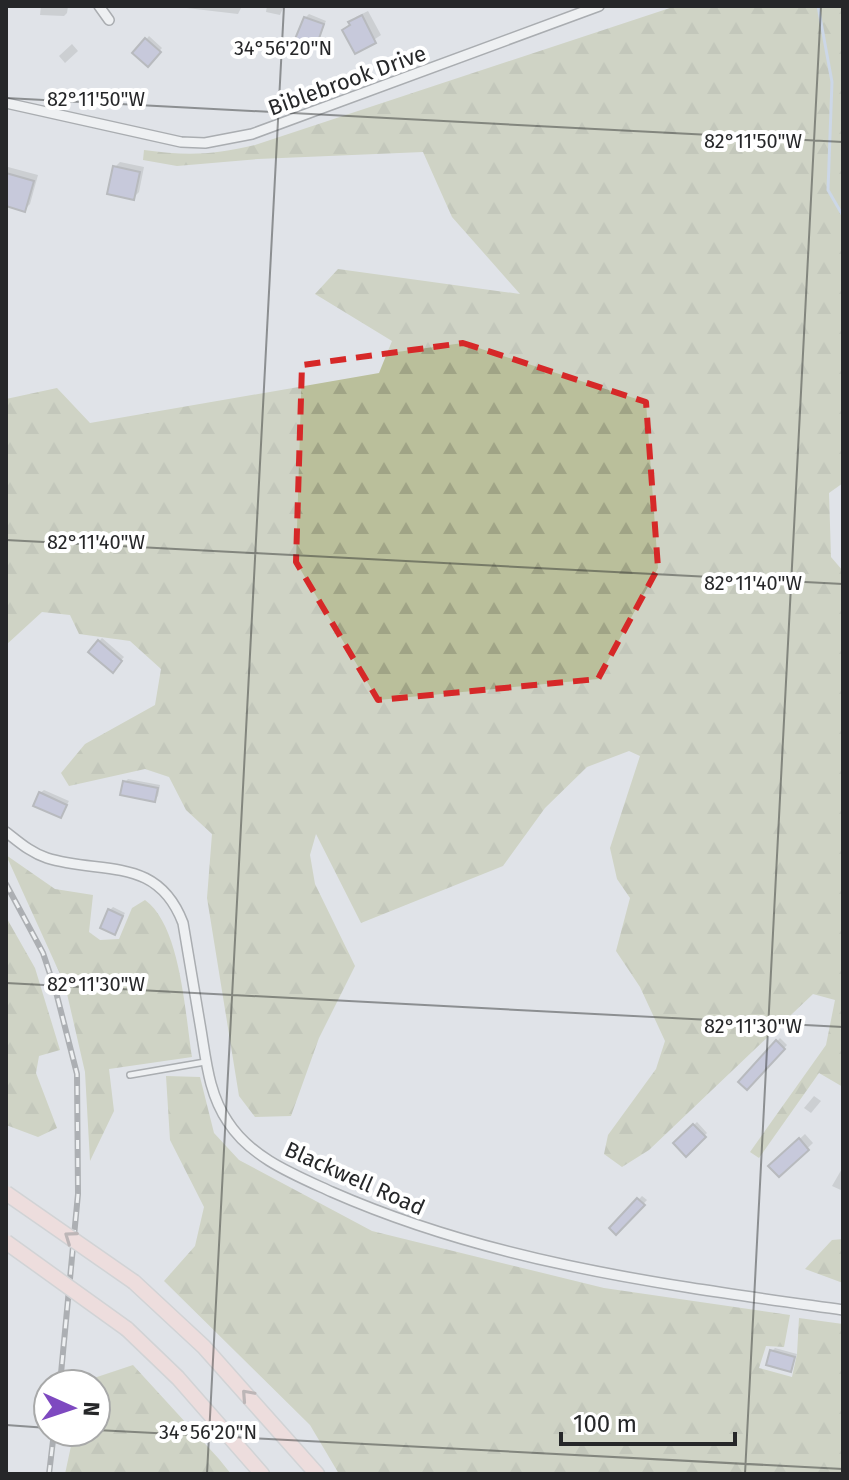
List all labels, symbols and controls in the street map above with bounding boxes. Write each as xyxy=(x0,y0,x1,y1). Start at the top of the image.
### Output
text: 34°56'20"N xyxy=(234,36,332,60)
street label: Biblebrook Drive xyxy=(264,39,430,122)
text: 82°11'50"W xyxy=(47,87,146,111)
text: 82°11'50"W xyxy=(704,129,803,153)
text: 82°11'40"W xyxy=(47,530,145,554)
text: 82°11'40"W xyxy=(704,571,802,595)
text: 82°11'30"W xyxy=(47,972,145,996)
text: 82°11'30"W xyxy=(704,1014,802,1038)
street label: Blackwell Road xyxy=(280,1135,429,1221)
one-way arrow xyxy=(65,1232,79,1247)
north arrow xyxy=(32,1368,112,1448)
one-way arrow xyxy=(242,1389,256,1404)
scale bar xyxy=(561,1396,735,1446)
text: N xyxy=(78,1401,105,1417)
text: 100 m xyxy=(573,1410,637,1438)
text: 34°56'20"N xyxy=(159,1420,257,1444)

